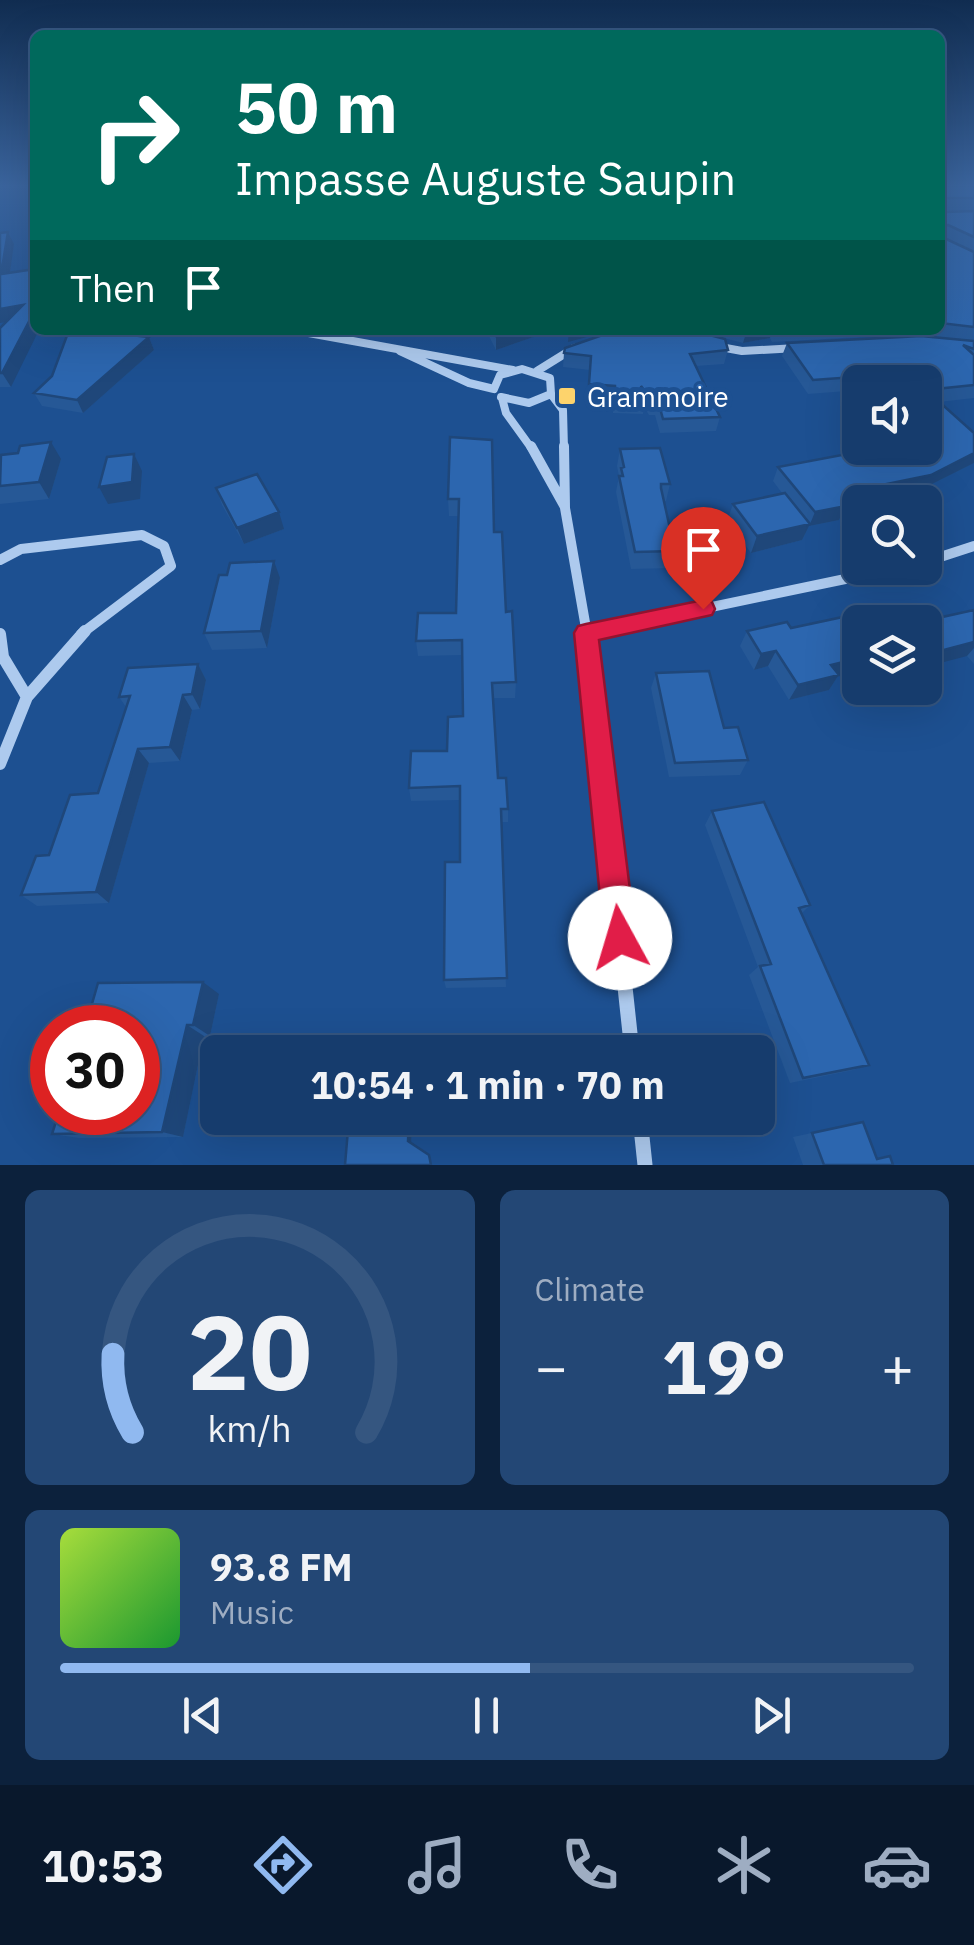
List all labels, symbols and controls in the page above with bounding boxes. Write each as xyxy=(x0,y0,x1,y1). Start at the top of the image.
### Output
text: 50 m xyxy=(235,61,398,152)
icon: right xyxy=(70,70,200,200)
text: Impasse Auguste Saupin xyxy=(235,149,736,207)
icon: arrive xyxy=(176,260,231,315)
text: Then xyxy=(70,263,156,312)
map controls xyxy=(842,365,942,705)
button: sound xyxy=(842,365,942,465)
place label: Grammoire xyxy=(587,378,729,415)
marker: Grammoire xyxy=(556,385,578,407)
button: search xyxy=(842,485,942,585)
pin xyxy=(661,507,746,610)
icon: arrive xyxy=(676,522,731,577)
button: layers xyxy=(842,605,942,705)
position arrow xyxy=(568,886,672,990)
speed limit sign: 30 xyxy=(30,1005,160,1135)
text: 10:54 · 1 min · 70 m xyxy=(310,1060,665,1109)
text: Climate xyxy=(535,1268,645,1310)
text: 20 xyxy=(187,1283,312,1419)
text: 19° xyxy=(662,1317,787,1415)
text: − xyxy=(535,1331,568,1402)
text: + xyxy=(881,1331,914,1402)
text: km/h xyxy=(208,1405,292,1452)
text: 93.8 FM xyxy=(210,1542,353,1591)
text: Music xyxy=(210,1591,294,1633)
icon: previous xyxy=(175,1688,230,1743)
icon: pause xyxy=(459,1688,514,1743)
icon: next xyxy=(744,1688,799,1743)
icon: directions xyxy=(248,1830,318,1900)
icon: music xyxy=(402,1830,472,1900)
icon: phone xyxy=(555,1830,625,1900)
icon: climate xyxy=(709,1830,779,1900)
icon: car xyxy=(862,1830,932,1900)
text: 10:53 xyxy=(42,1836,165,1894)

